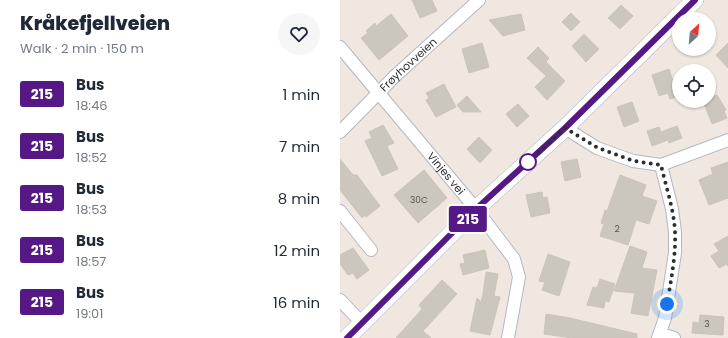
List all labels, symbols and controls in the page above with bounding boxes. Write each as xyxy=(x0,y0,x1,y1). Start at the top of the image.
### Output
text: Kråkefjellveien xyxy=(20,10,170,37)
north arrow xyxy=(672,12,716,56)
map controls xyxy=(672,12,716,108)
button: heart xyxy=(278,13,320,55)
street label: Frøyhovveien xyxy=(376,34,440,95)
text: Walk · 2 min · 150 m xyxy=(20,39,144,58)
button: locate xyxy=(672,64,716,108)
text: Bus xyxy=(76,74,104,95)
text: 215 xyxy=(31,84,53,104)
text: 1 min xyxy=(282,84,320,105)
text: 18:46 xyxy=(76,96,108,115)
text: Bus xyxy=(76,126,104,147)
text: 215 xyxy=(31,136,53,156)
text: 7 min xyxy=(279,136,320,157)
text: 18:52 xyxy=(76,148,107,167)
street label: Vinjes vei xyxy=(424,149,469,198)
unlabelled marker xyxy=(519,153,537,171)
text: Bus xyxy=(76,178,104,199)
text: 215 xyxy=(31,188,53,208)
text: 8 min xyxy=(278,188,320,209)
house number: 30C xyxy=(410,194,428,206)
text: 18:53 xyxy=(76,200,107,219)
line badge: 215 xyxy=(445,206,491,232)
text: 215 xyxy=(457,209,479,229)
house number: 2 xyxy=(614,223,620,235)
text: Bus xyxy=(76,230,104,251)
text: 215 xyxy=(31,240,53,260)
text: 12 min xyxy=(274,240,320,261)
text: 18:57 xyxy=(76,252,106,271)
text: Bus xyxy=(76,282,104,303)
text: 215 xyxy=(31,292,53,312)
text: 16 min xyxy=(273,292,320,313)
your location xyxy=(657,294,677,314)
text: 19:01 xyxy=(76,304,103,323)
house number: 3 xyxy=(704,318,710,330)

